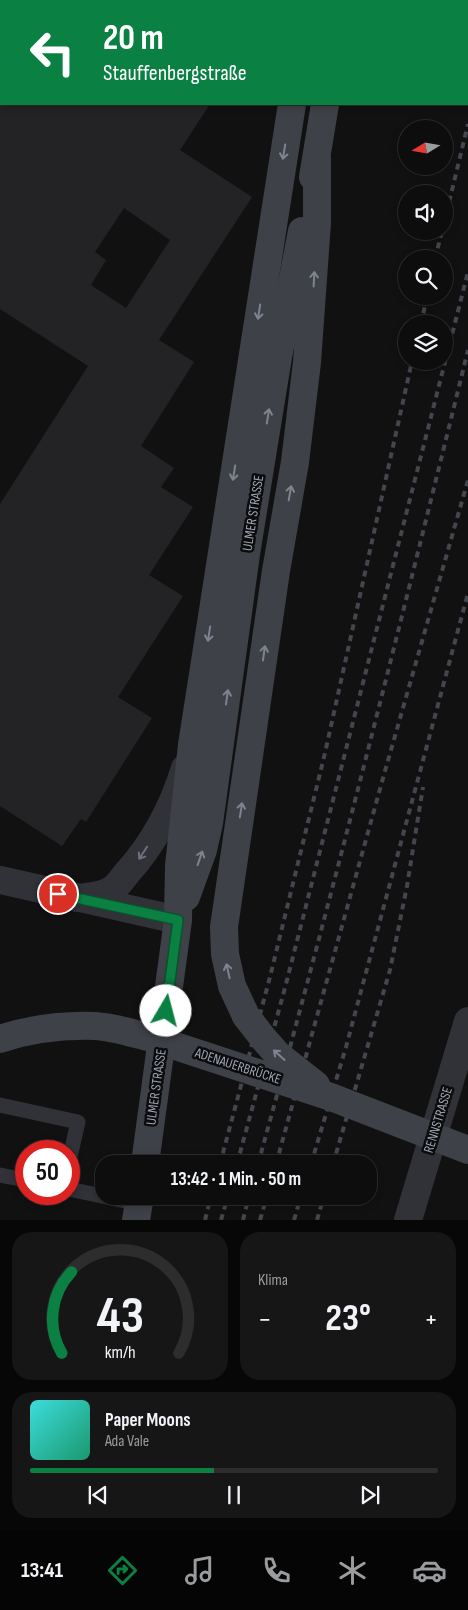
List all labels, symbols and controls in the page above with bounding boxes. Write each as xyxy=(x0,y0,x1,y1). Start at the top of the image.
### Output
text: 20 m xyxy=(103,17,164,60)
icon: left xyxy=(20,20,85,85)
text: Stauffenbergstraße xyxy=(103,60,247,87)
north arrow xyxy=(398,120,452,175)
map controls xyxy=(398,120,453,370)
one-way arrow xyxy=(279,144,289,160)
button: sound xyxy=(398,185,453,240)
button: search xyxy=(398,250,453,305)
one-way arrow xyxy=(309,271,318,287)
one-way arrow xyxy=(254,304,264,320)
button: layers xyxy=(398,315,453,370)
one-way arrow xyxy=(264,408,274,424)
one-way arrow xyxy=(229,465,239,481)
street label: ULMER STRASSE xyxy=(239,474,267,552)
one-way arrow xyxy=(285,485,295,501)
one-way arrow xyxy=(204,625,214,641)
one-way arrow xyxy=(259,645,269,661)
one-way arrow xyxy=(222,690,232,706)
one-way arrow xyxy=(236,802,246,818)
one-way arrow xyxy=(138,846,148,860)
one-way arrow xyxy=(196,850,205,866)
pin xyxy=(37,873,79,915)
icon: arrive xyxy=(44,880,72,908)
one-way arrow xyxy=(223,963,232,979)
position arrow xyxy=(139,984,191,1036)
street label: ADENAUERBRÜCKE xyxy=(192,1044,283,1088)
street label: ULMER STRASSE xyxy=(142,1048,170,1126)
one-way arrow xyxy=(273,1049,286,1061)
street label: RENNSTRASSE xyxy=(420,1085,456,1155)
speed limit sign: 50 xyxy=(15,1140,80,1205)
text: 13:42 · 1 Min. · 50 m xyxy=(171,1168,301,1191)
text: Klima xyxy=(258,1271,288,1290)
text: 43 xyxy=(96,1285,144,1348)
text: 23° xyxy=(325,1296,371,1341)
text: − xyxy=(258,1303,272,1336)
text: + xyxy=(424,1303,438,1336)
text: km/h xyxy=(105,1342,135,1363)
text: Paper Moons xyxy=(105,1409,191,1432)
text: Ada Vale xyxy=(105,1432,149,1451)
icon: previous xyxy=(84,1481,112,1509)
icon: pause xyxy=(220,1481,248,1509)
icon: next xyxy=(356,1481,384,1509)
icon: directions xyxy=(105,1553,140,1588)
icon: music xyxy=(182,1553,217,1588)
icon: phone xyxy=(259,1553,294,1588)
icon: climate xyxy=(335,1553,370,1588)
icon: car xyxy=(412,1553,447,1588)
text: 13:41 xyxy=(21,1557,63,1584)

